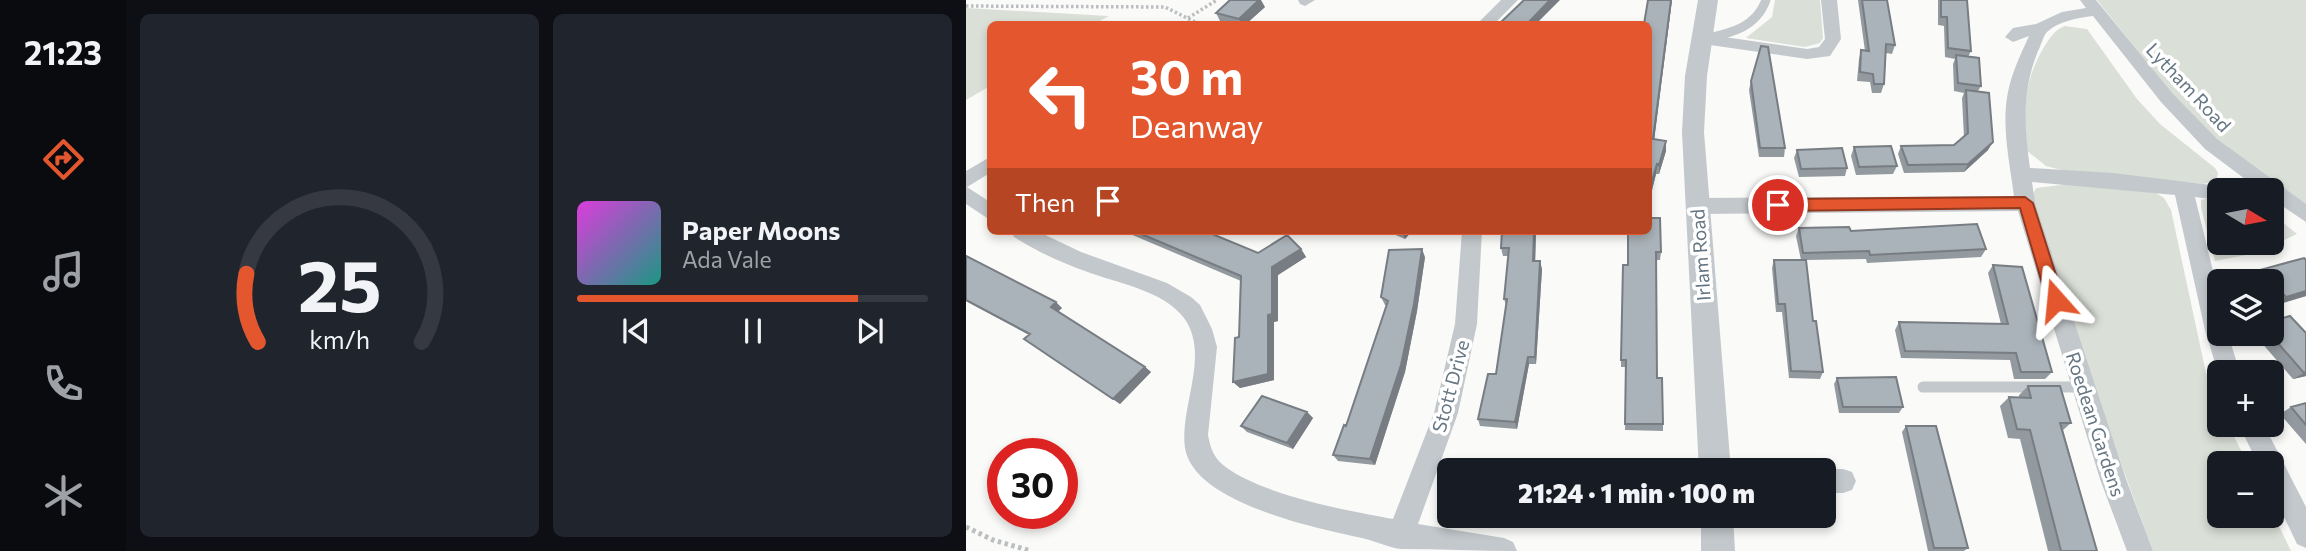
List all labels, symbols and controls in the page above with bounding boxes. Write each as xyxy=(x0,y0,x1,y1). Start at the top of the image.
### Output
text: 21:23 xyxy=(24,32,102,72)
street label: Lytham Road xyxy=(2142,38,2236,136)
text: 30 m xyxy=(1130,45,1243,105)
icon: left xyxy=(1015,49,1106,140)
text: Deanway xyxy=(1130,105,1263,145)
icon: directions xyxy=(39,135,88,184)
pin xyxy=(1748,175,1808,235)
north arrow xyxy=(2207,178,2284,256)
map controls xyxy=(2207,178,2284,528)
icon: arrive xyxy=(1089,182,1127,220)
text: Then xyxy=(1015,186,1075,217)
icon: arrive xyxy=(1759,186,1797,224)
street label: Irlam Road xyxy=(1685,208,1715,302)
text: Paper Moons xyxy=(682,214,840,245)
text: 25 xyxy=(298,238,381,327)
text: Ada Vale xyxy=(682,245,772,273)
icon: music xyxy=(39,247,88,296)
position arrow xyxy=(2019,263,2093,337)
button: layers xyxy=(2207,269,2284,346)
icon: previous xyxy=(617,312,655,350)
icon: pause xyxy=(734,312,772,350)
icon: next xyxy=(851,312,889,350)
text: km/h xyxy=(309,323,370,353)
street label: Stott Drive xyxy=(1427,337,1473,435)
street label: Roedean Gardens xyxy=(2062,349,2130,499)
icon: phone xyxy=(39,359,88,408)
button: + xyxy=(2207,360,2284,437)
speed limit sign: 30 xyxy=(987,438,1078,529)
button: − xyxy=(2207,451,2284,528)
icon: climate xyxy=(39,471,88,520)
text: 21:24 · 1 min · 100 m xyxy=(1518,477,1755,508)

